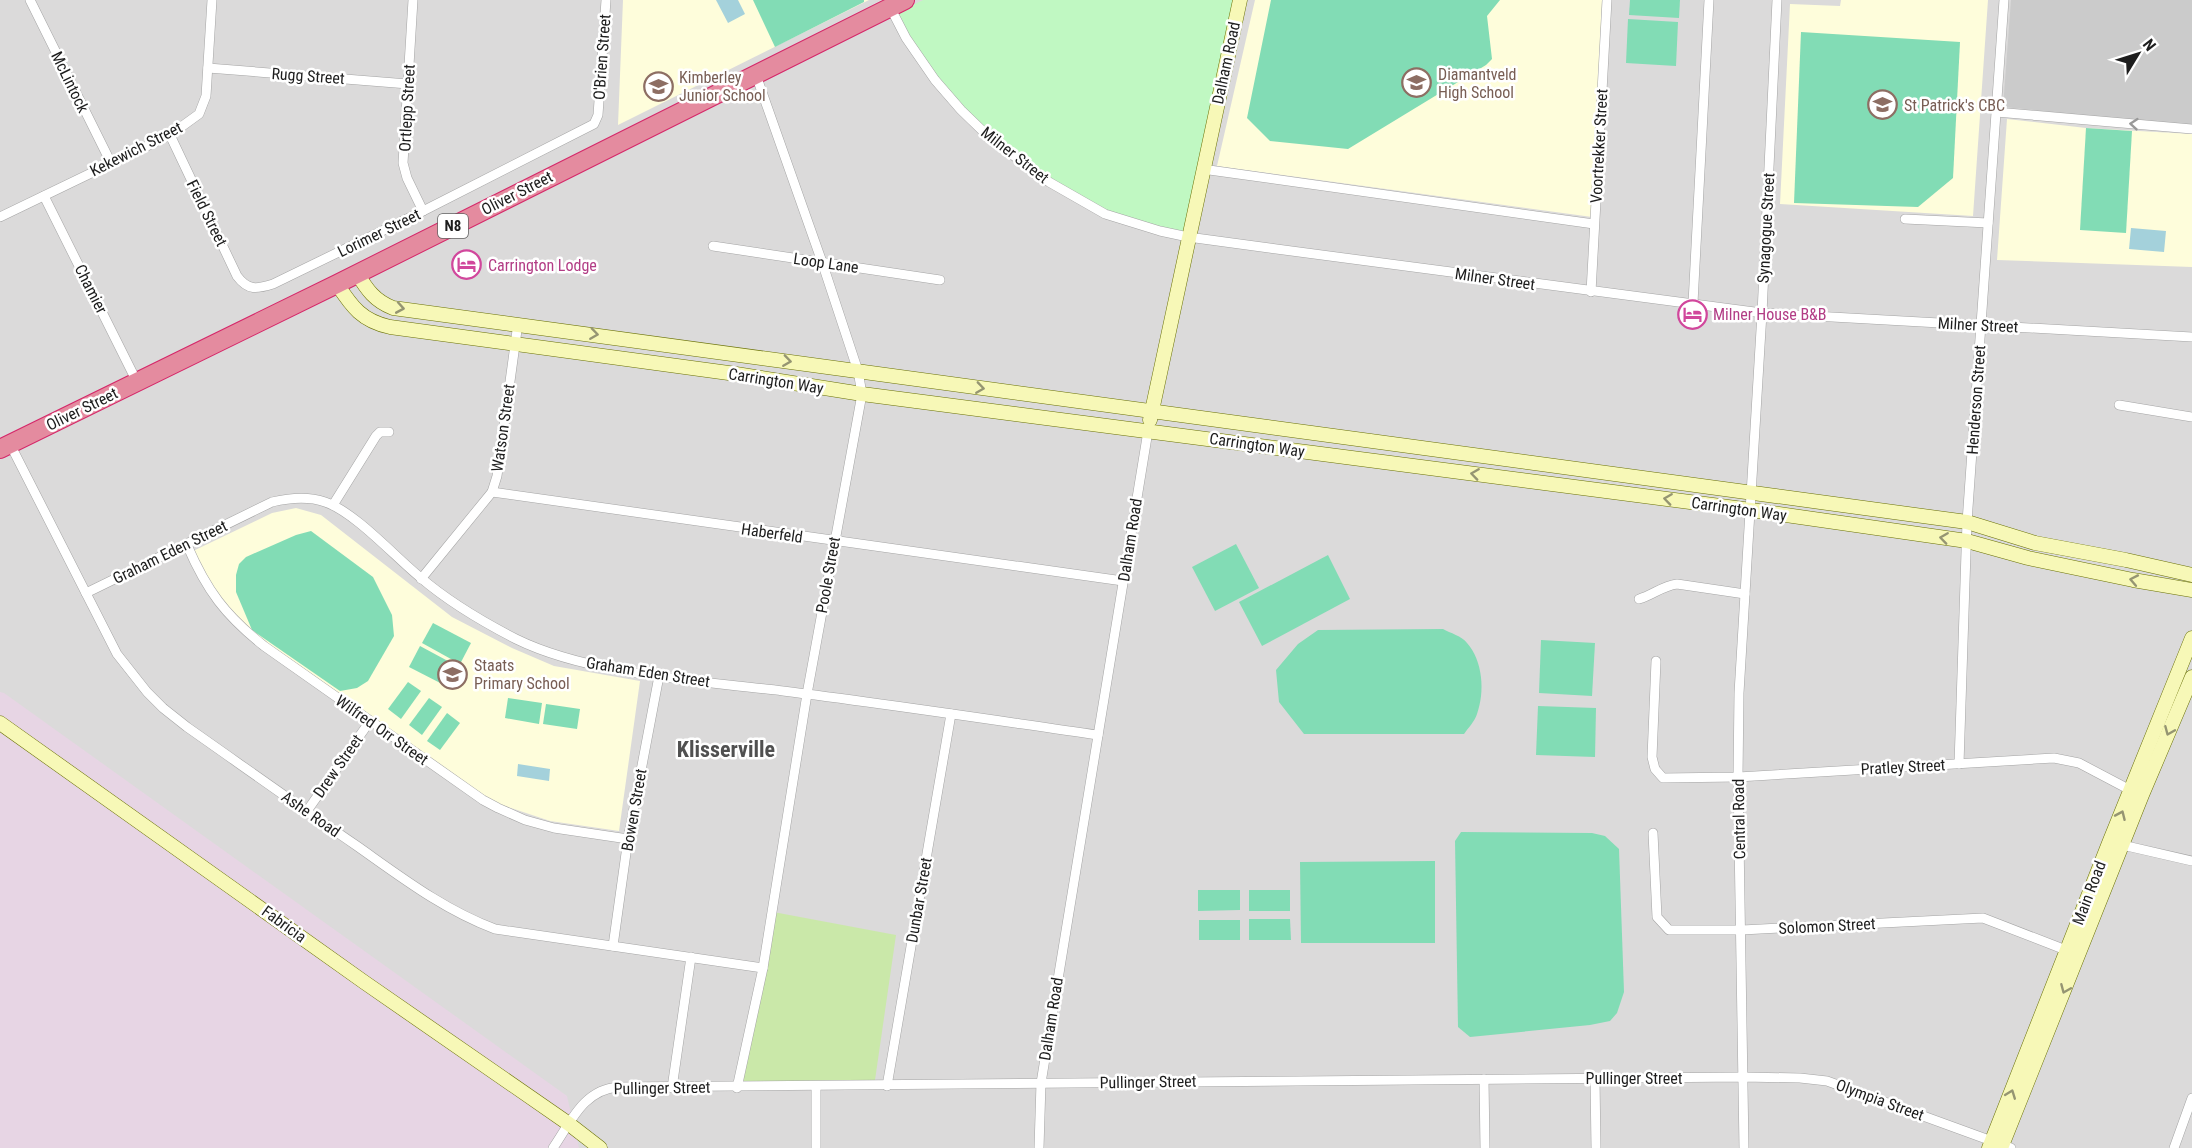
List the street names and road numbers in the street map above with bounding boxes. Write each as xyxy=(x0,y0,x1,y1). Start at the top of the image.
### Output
street label: O'Brien Street xyxy=(590,13,614,101)
street label: Dalham Road xyxy=(1208,20,1244,106)
street label: McLintock xyxy=(47,48,93,116)
street label: Ortlepp Street xyxy=(395,63,419,152)
street label: Rugg Street xyxy=(271,64,345,88)
street label: Voortrekker Street xyxy=(1587,88,1612,204)
street label: Kekewich Street xyxy=(87,118,186,180)
street label: Milner Street xyxy=(977,123,1053,187)
street label: Oliver Street xyxy=(478,167,556,219)
street label: Synagogue Street xyxy=(1754,172,1778,284)
street label: Field Street xyxy=(183,177,231,250)
street label: Lorimer Street xyxy=(334,205,424,261)
road number: N8 xyxy=(438,214,468,238)
street label: Loop Lane xyxy=(792,249,860,277)
street label: Chamier xyxy=(71,261,111,317)
street label: Milner Street xyxy=(1454,264,1537,294)
street label: Milner Street xyxy=(1937,313,2019,337)
street label: Henderson Street xyxy=(1963,344,1989,455)
street label: Carrington Way xyxy=(727,364,825,398)
street label: Oliver Street xyxy=(43,383,121,434)
street label: Watson Street xyxy=(487,383,519,473)
street label: Carrington Way xyxy=(1208,429,1306,461)
street label: Carrington Way xyxy=(1690,493,1788,525)
street label: Dalham Road xyxy=(1114,497,1146,583)
street label: Graham Eden Street xyxy=(110,516,231,588)
street label: Haberfeld xyxy=(740,519,804,547)
street label: Poole Street xyxy=(812,535,844,615)
street label: Graham Eden Street xyxy=(585,653,711,691)
street label: Wilfred Orr Street xyxy=(332,691,432,769)
street label: Drew Street xyxy=(309,730,367,801)
street label: Pratley Street xyxy=(1860,755,1946,779)
street label: Bowen Street xyxy=(617,767,651,853)
street label: Central Road xyxy=(1729,778,1749,860)
street label: Ashe Road xyxy=(278,787,344,841)
street label: Dunbar Street xyxy=(902,856,936,944)
street label: Main Road xyxy=(2068,858,2110,928)
street label: Fabricia xyxy=(258,902,310,946)
street label: Solomon Street xyxy=(1778,914,1876,938)
street label: Dalham Road xyxy=(1035,976,1067,1062)
street label: Pullinger Street xyxy=(1586,1069,1683,1088)
street label: Pullinger Street xyxy=(1099,1072,1197,1092)
street label: Olympia Street xyxy=(1833,1075,1927,1125)
street label: Pullinger Street xyxy=(613,1078,711,1098)

